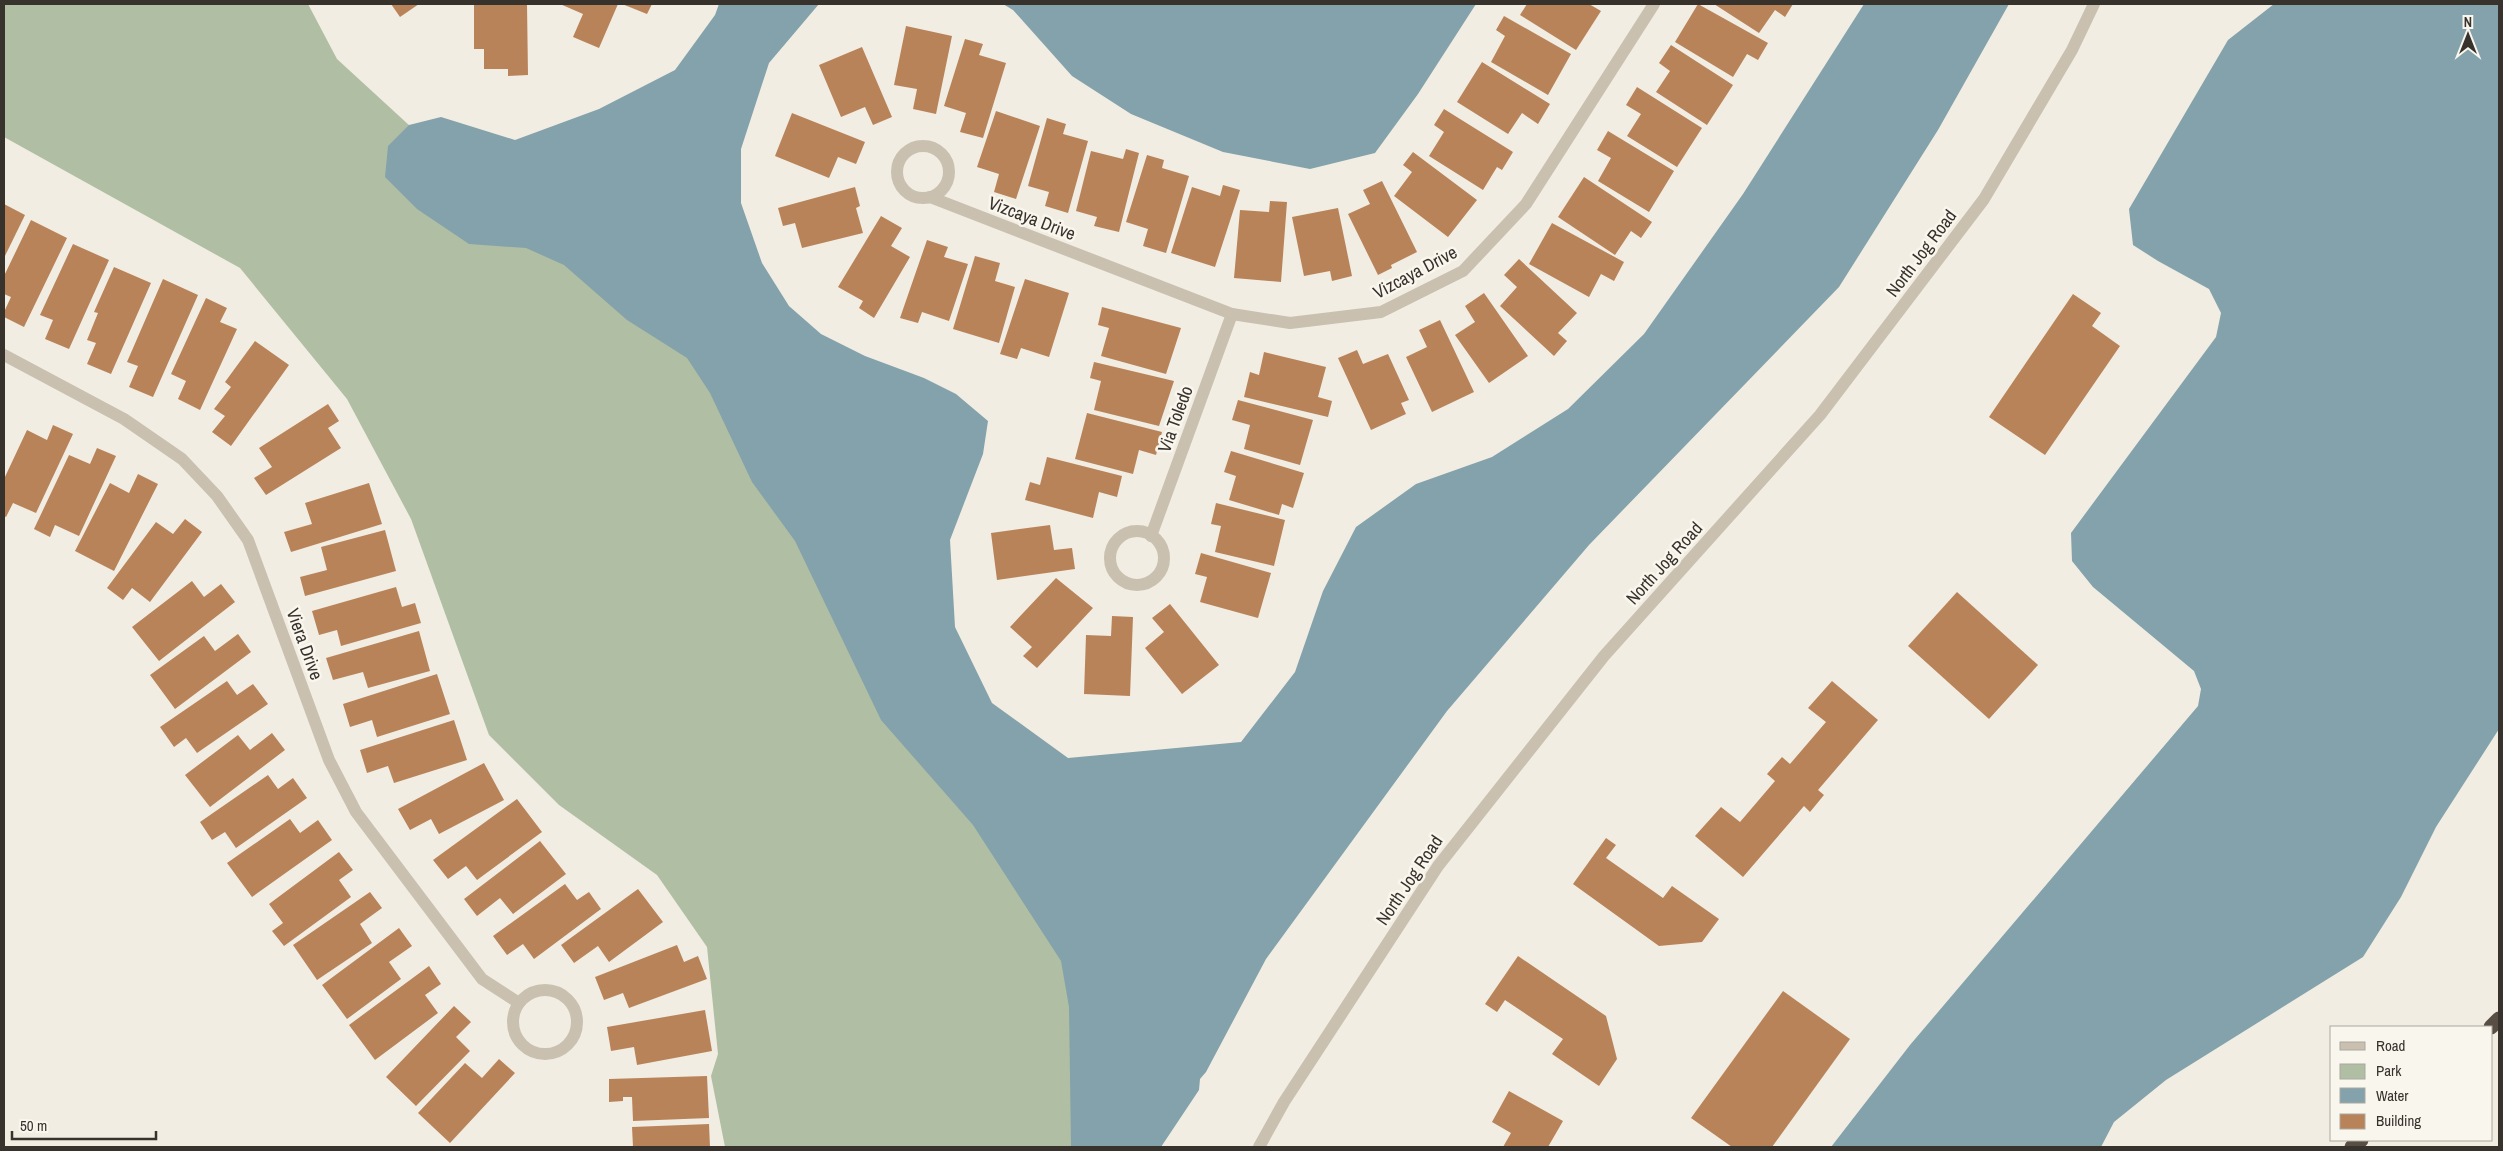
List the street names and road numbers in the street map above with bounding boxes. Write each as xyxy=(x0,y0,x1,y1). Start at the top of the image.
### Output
street label: Vizcaya Drive xyxy=(985,190,1079,246)
street label: North Jog Road xyxy=(1880,204,1962,302)
street label: Vizcaya Drive xyxy=(1369,239,1461,305)
street label: Via Toledo xyxy=(1151,382,1199,456)
street label: North Jog Road xyxy=(1620,516,1708,610)
street label: Viera Drive xyxy=(281,605,329,683)
street label: North Jog Road xyxy=(1370,830,1448,930)

